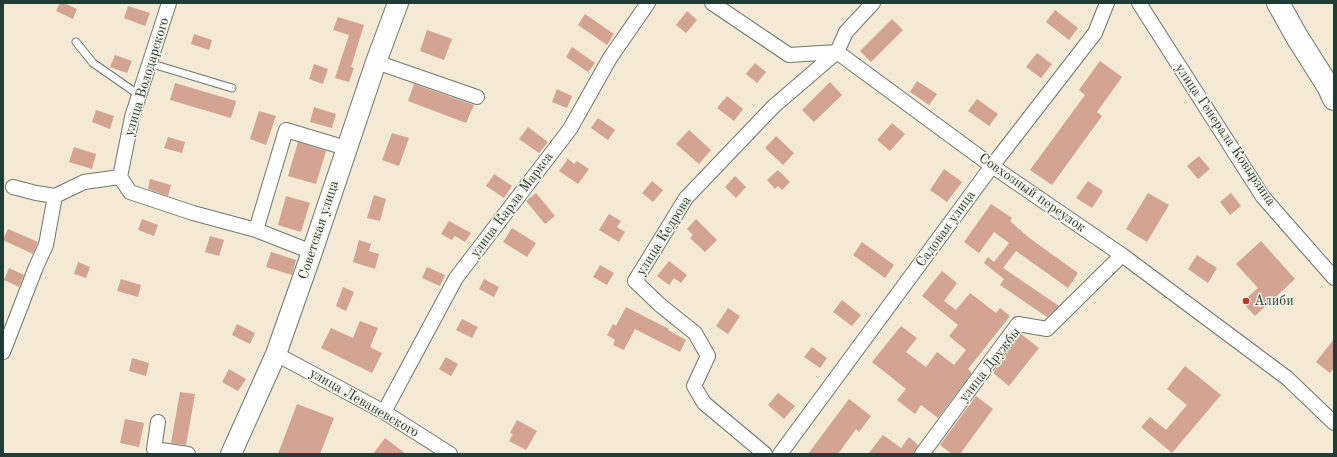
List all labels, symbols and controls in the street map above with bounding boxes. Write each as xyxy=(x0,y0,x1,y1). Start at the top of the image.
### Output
street label: улица Володарского xyxy=(121,16,173,138)
street label: улица Генерала Ковырзина xyxy=(1171,61,1279,209)
street label: улица Карла Маркса xyxy=(467,149,557,261)
street label: Совхозный переулок xyxy=(975,150,1089,236)
street label: Советская улица xyxy=(295,178,343,282)
street label: Садовая улица xyxy=(913,187,979,271)
street label: улица Кедрова xyxy=(633,193,695,279)
place label: Алиби xyxy=(1254,293,1294,309)
marker: Алиби xyxy=(1241,296,1251,306)
street label: улица Дружбы xyxy=(956,324,1024,406)
street label: улица Леваневского xyxy=(306,365,422,441)

